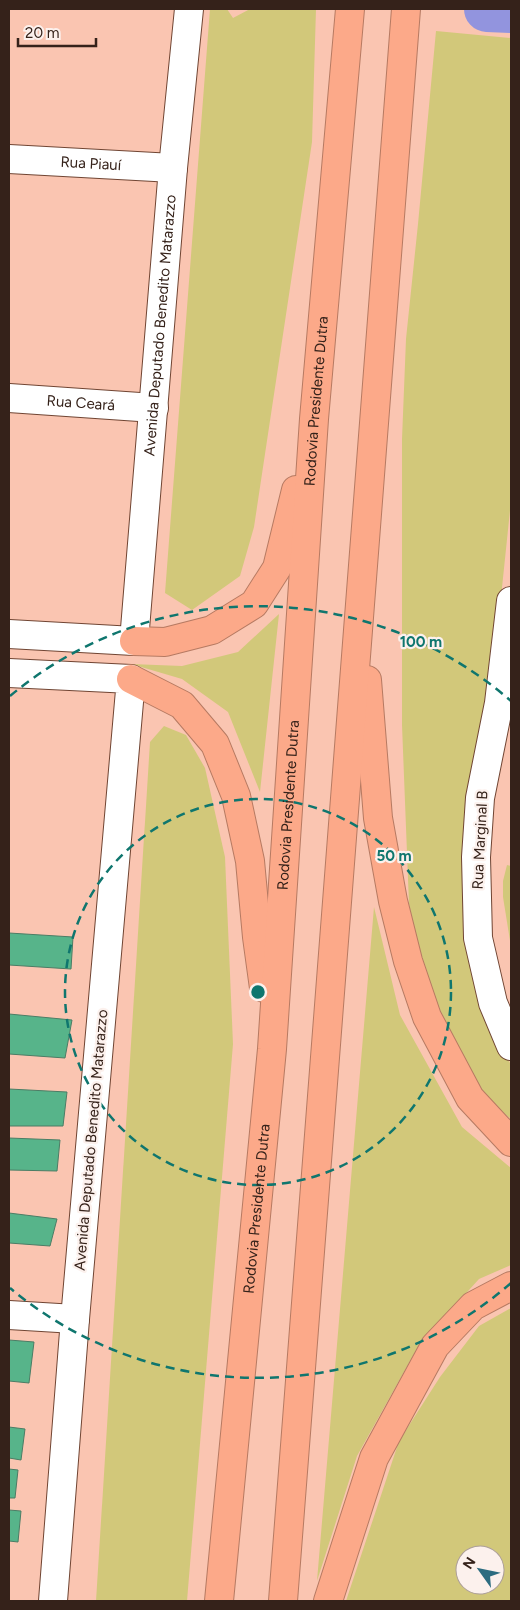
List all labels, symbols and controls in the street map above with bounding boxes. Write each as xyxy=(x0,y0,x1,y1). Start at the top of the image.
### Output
scale bar xyxy=(18,15,95,47)
text: 20 m xyxy=(25,24,59,42)
street label: Rua Piauí xyxy=(60,153,123,174)
street label: Avenida Deputado Benedito Matarazzo xyxy=(140,194,180,457)
street label: Rodovia Presidente Dutra xyxy=(301,315,332,487)
street label: Rua Ceará xyxy=(46,392,116,414)
text: 100 m xyxy=(400,633,442,651)
street label: Rodovia Presidente Dutra xyxy=(274,719,303,891)
street label: Rua Marginal B xyxy=(468,790,492,890)
text: 50 m xyxy=(376,847,412,865)
centre of rings xyxy=(249,983,267,1001)
street label: Avenida Deputado Benedito Matarazzo xyxy=(71,1008,111,1271)
street label: Rodovia Presidente Dutra xyxy=(240,1123,274,1295)
north arrow xyxy=(455,1545,505,1595)
text: N xyxy=(459,1554,480,1572)

